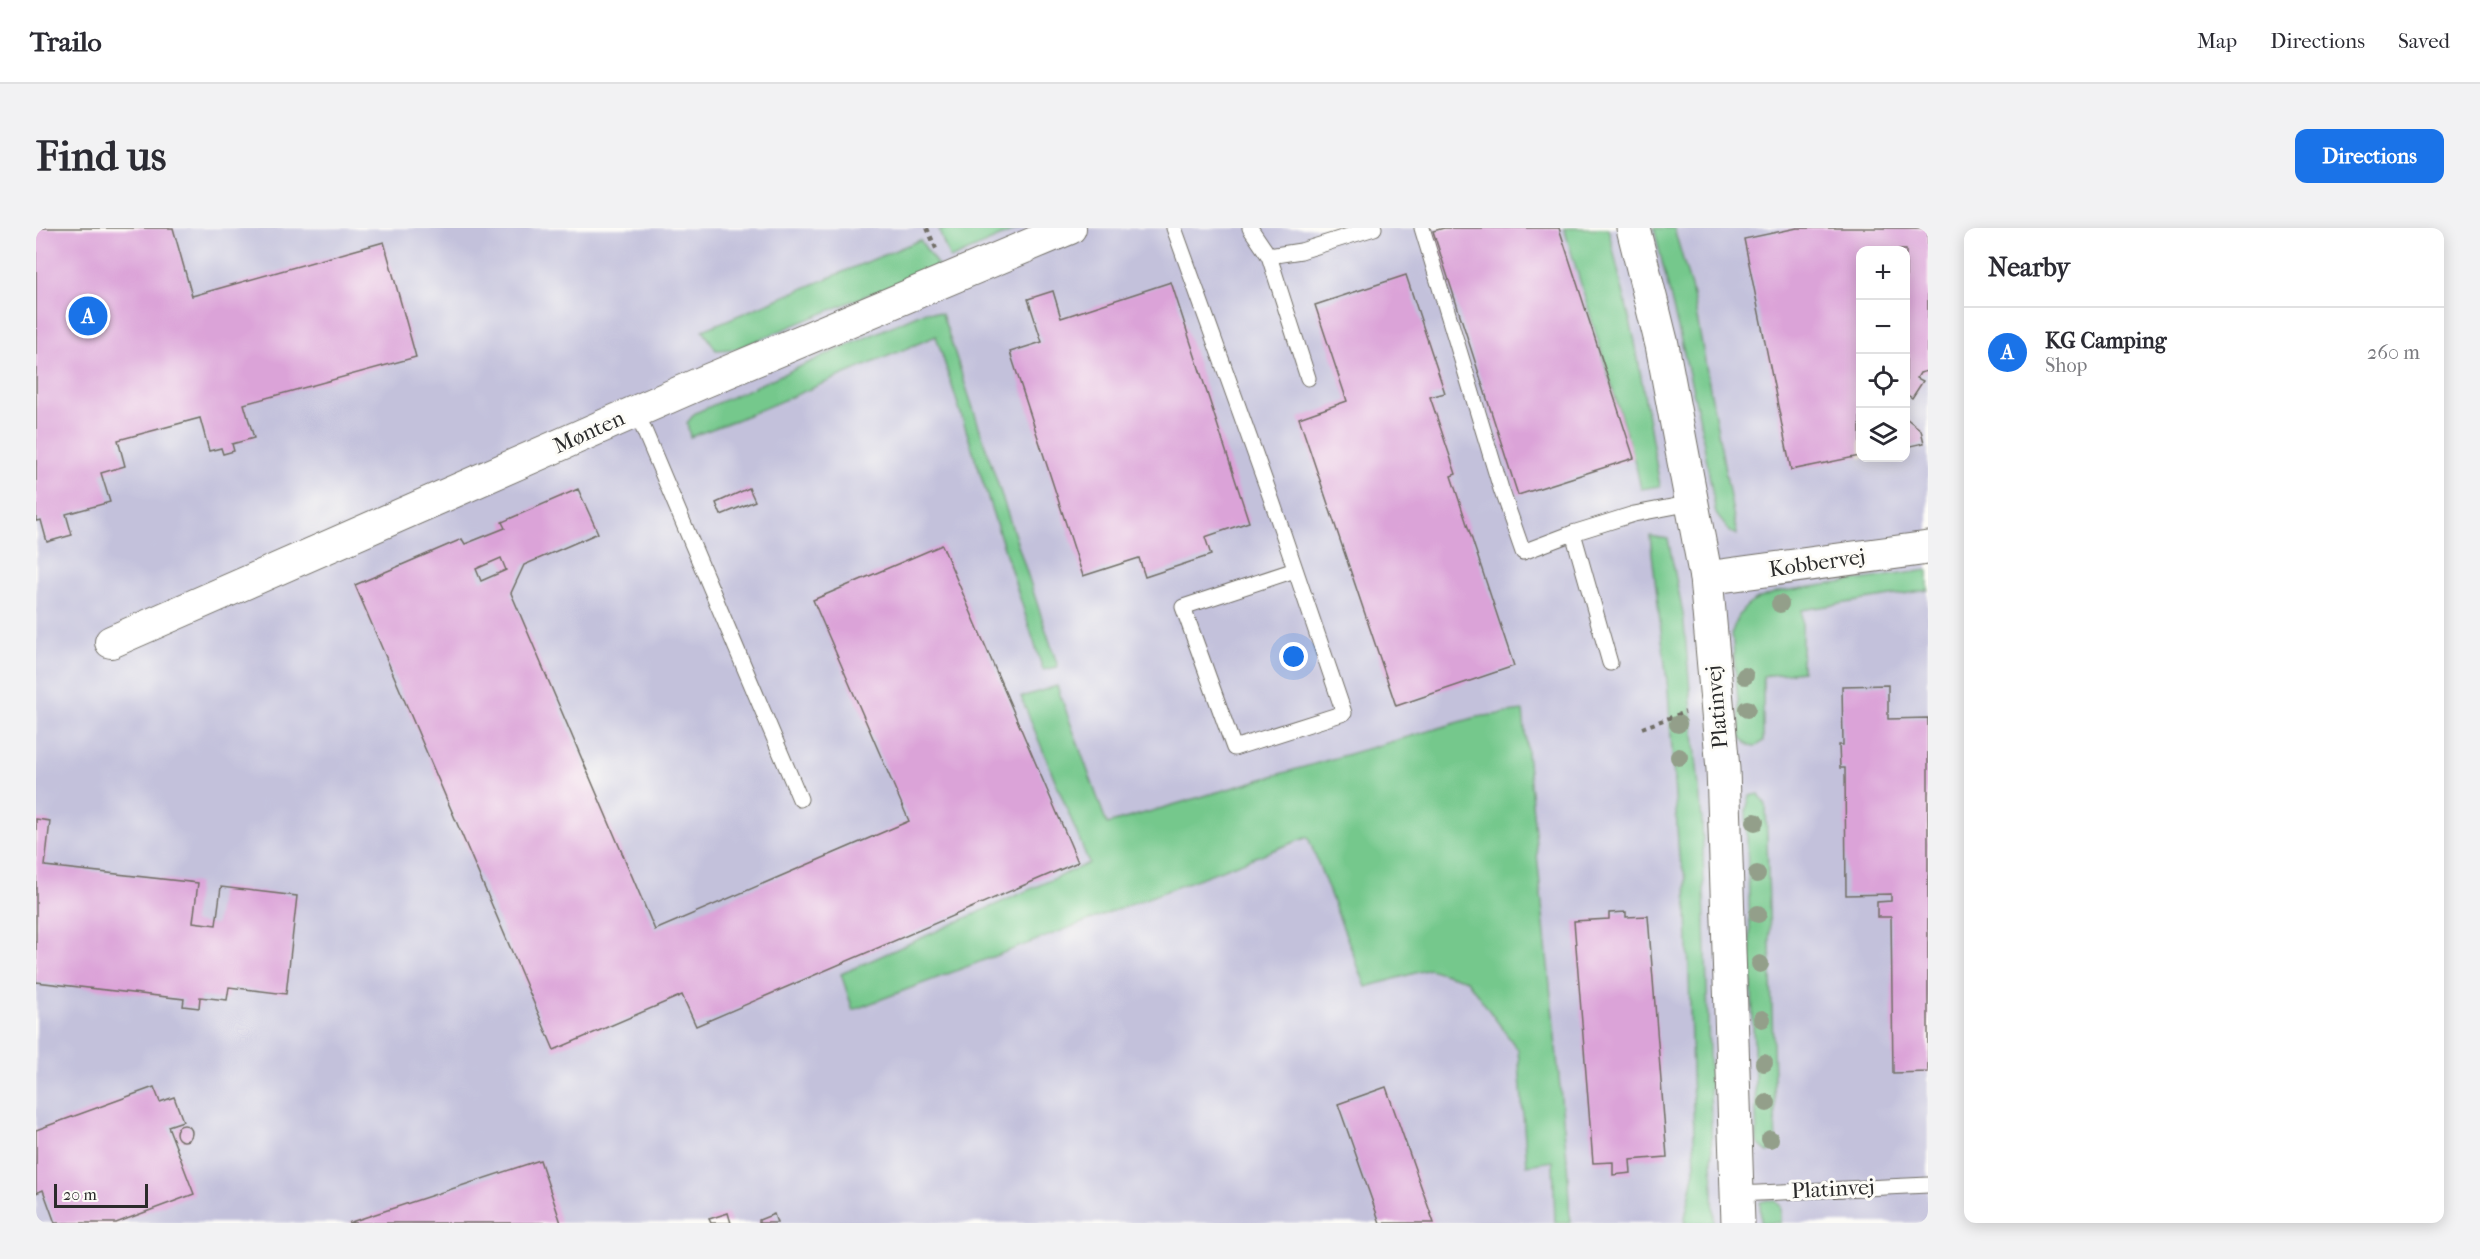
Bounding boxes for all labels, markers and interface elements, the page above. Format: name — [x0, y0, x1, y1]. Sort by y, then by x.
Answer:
text: Trailo — [30, 25, 102, 58]
text: Map — [2197, 29, 2237, 53]
text: Directions — [2270, 29, 2365, 53]
text: Saved — [2398, 29, 2450, 53]
button: Directions — [2295, 129, 2444, 183]
text: Find us — [36, 132, 166, 181]
map controls — [1856, 246, 1910, 462]
button: + — [1856, 246, 1910, 300]
text: Nearby — [1988, 252, 2070, 283]
pin: A — [68, 294, 108, 338]
button: − — [1856, 300, 1910, 354]
text: KG Camping — [2045, 328, 2167, 354]
text: A — [2001, 341, 2014, 364]
text: 260 m — [2367, 341, 2420, 364]
button: locate — [1856, 354, 1910, 408]
text: Shop — [2045, 354, 2087, 377]
street label: Mønten — [549, 405, 629, 459]
button: layers — [1856, 408, 1910, 462]
street label: Kobbervej — [1767, 543, 1867, 583]
your location — [1279, 642, 1308, 671]
street label: Platinvej — [1700, 664, 1734, 750]
street label: Platinvej — [1791, 1174, 1875, 1204]
scale bar — [54, 1181, 148, 1208]
text: 20 m — [63, 1185, 97, 1204]

